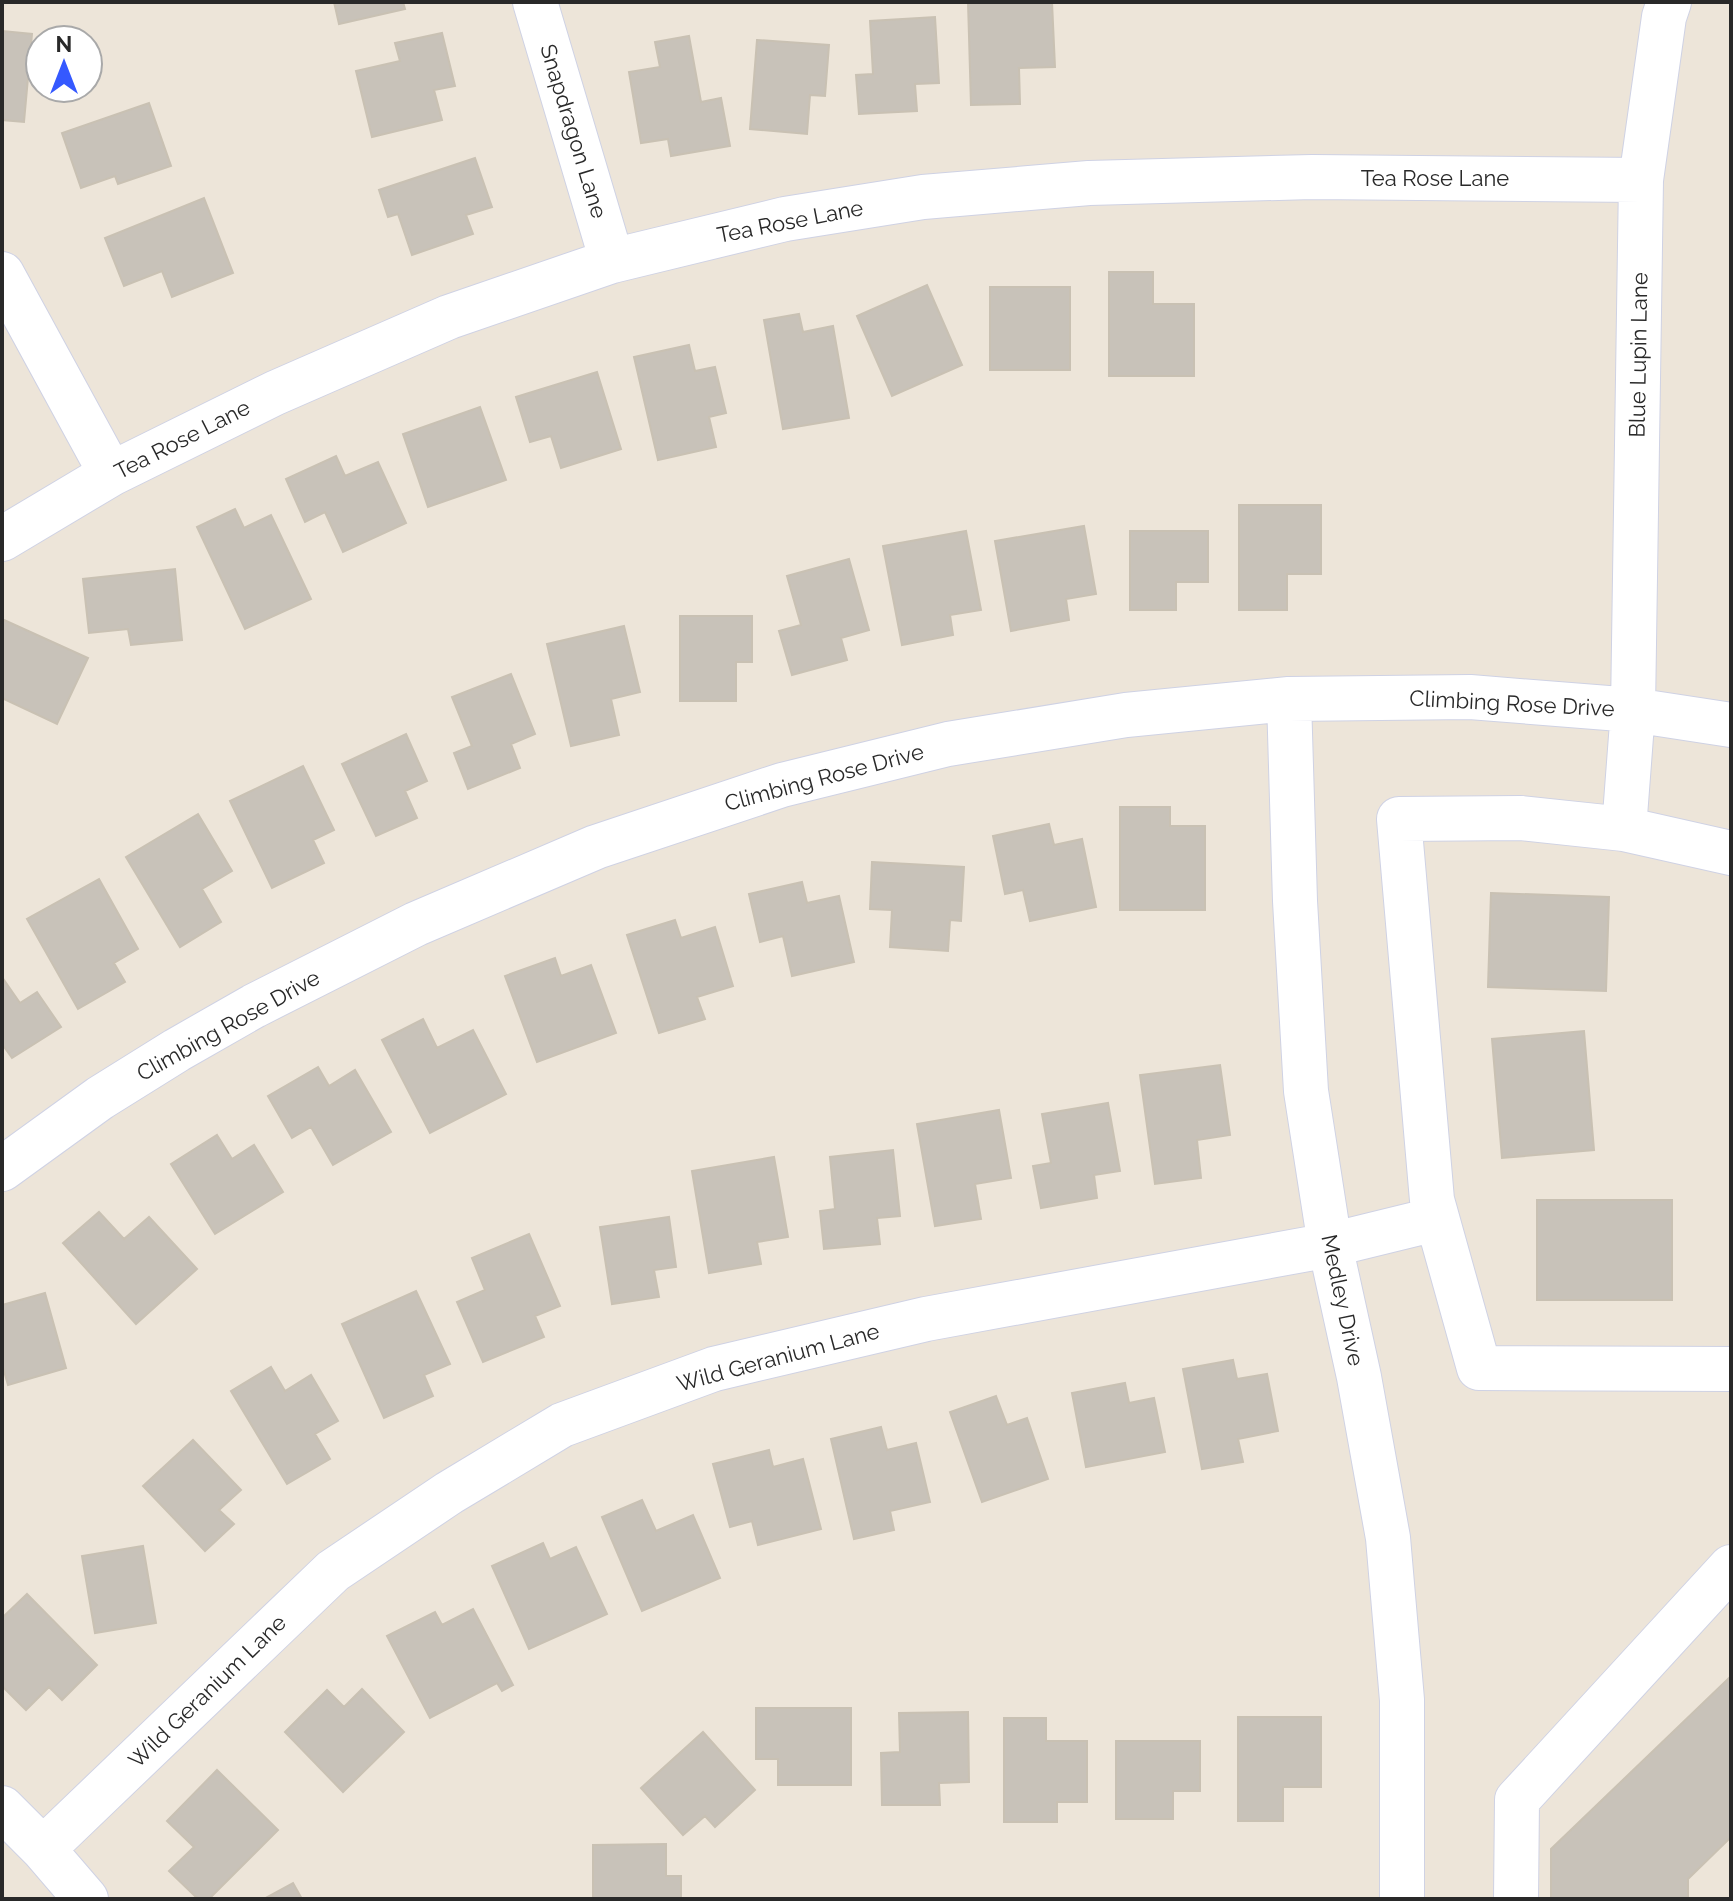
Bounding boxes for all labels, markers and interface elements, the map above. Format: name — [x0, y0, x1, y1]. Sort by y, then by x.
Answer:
north arrow — [24, 24, 104, 104]
text: N — [56, 31, 72, 57]
street label: Snapdragon Lane — [535, 41, 613, 221]
street label: Tea Rose Lane — [1361, 165, 1509, 191]
street label: Tea Rose Lane — [715, 194, 865, 248]
street label: Blue Lupin Lane — [1624, 272, 1652, 438]
street label: Tea Rose Lane — [110, 394, 254, 484]
street label: Climbing Rose Drive — [1409, 685, 1615, 721]
street label: Climbing Rose Drive — [722, 738, 927, 816]
street label: Climbing Rose Drive — [132, 964, 324, 1086]
street label: Medley Drive — [1316, 1232, 1370, 1368]
street label: Wild Geranium Lane — [674, 1317, 882, 1397]
street label: Wild Geranium Lane — [123, 1609, 291, 1773]

